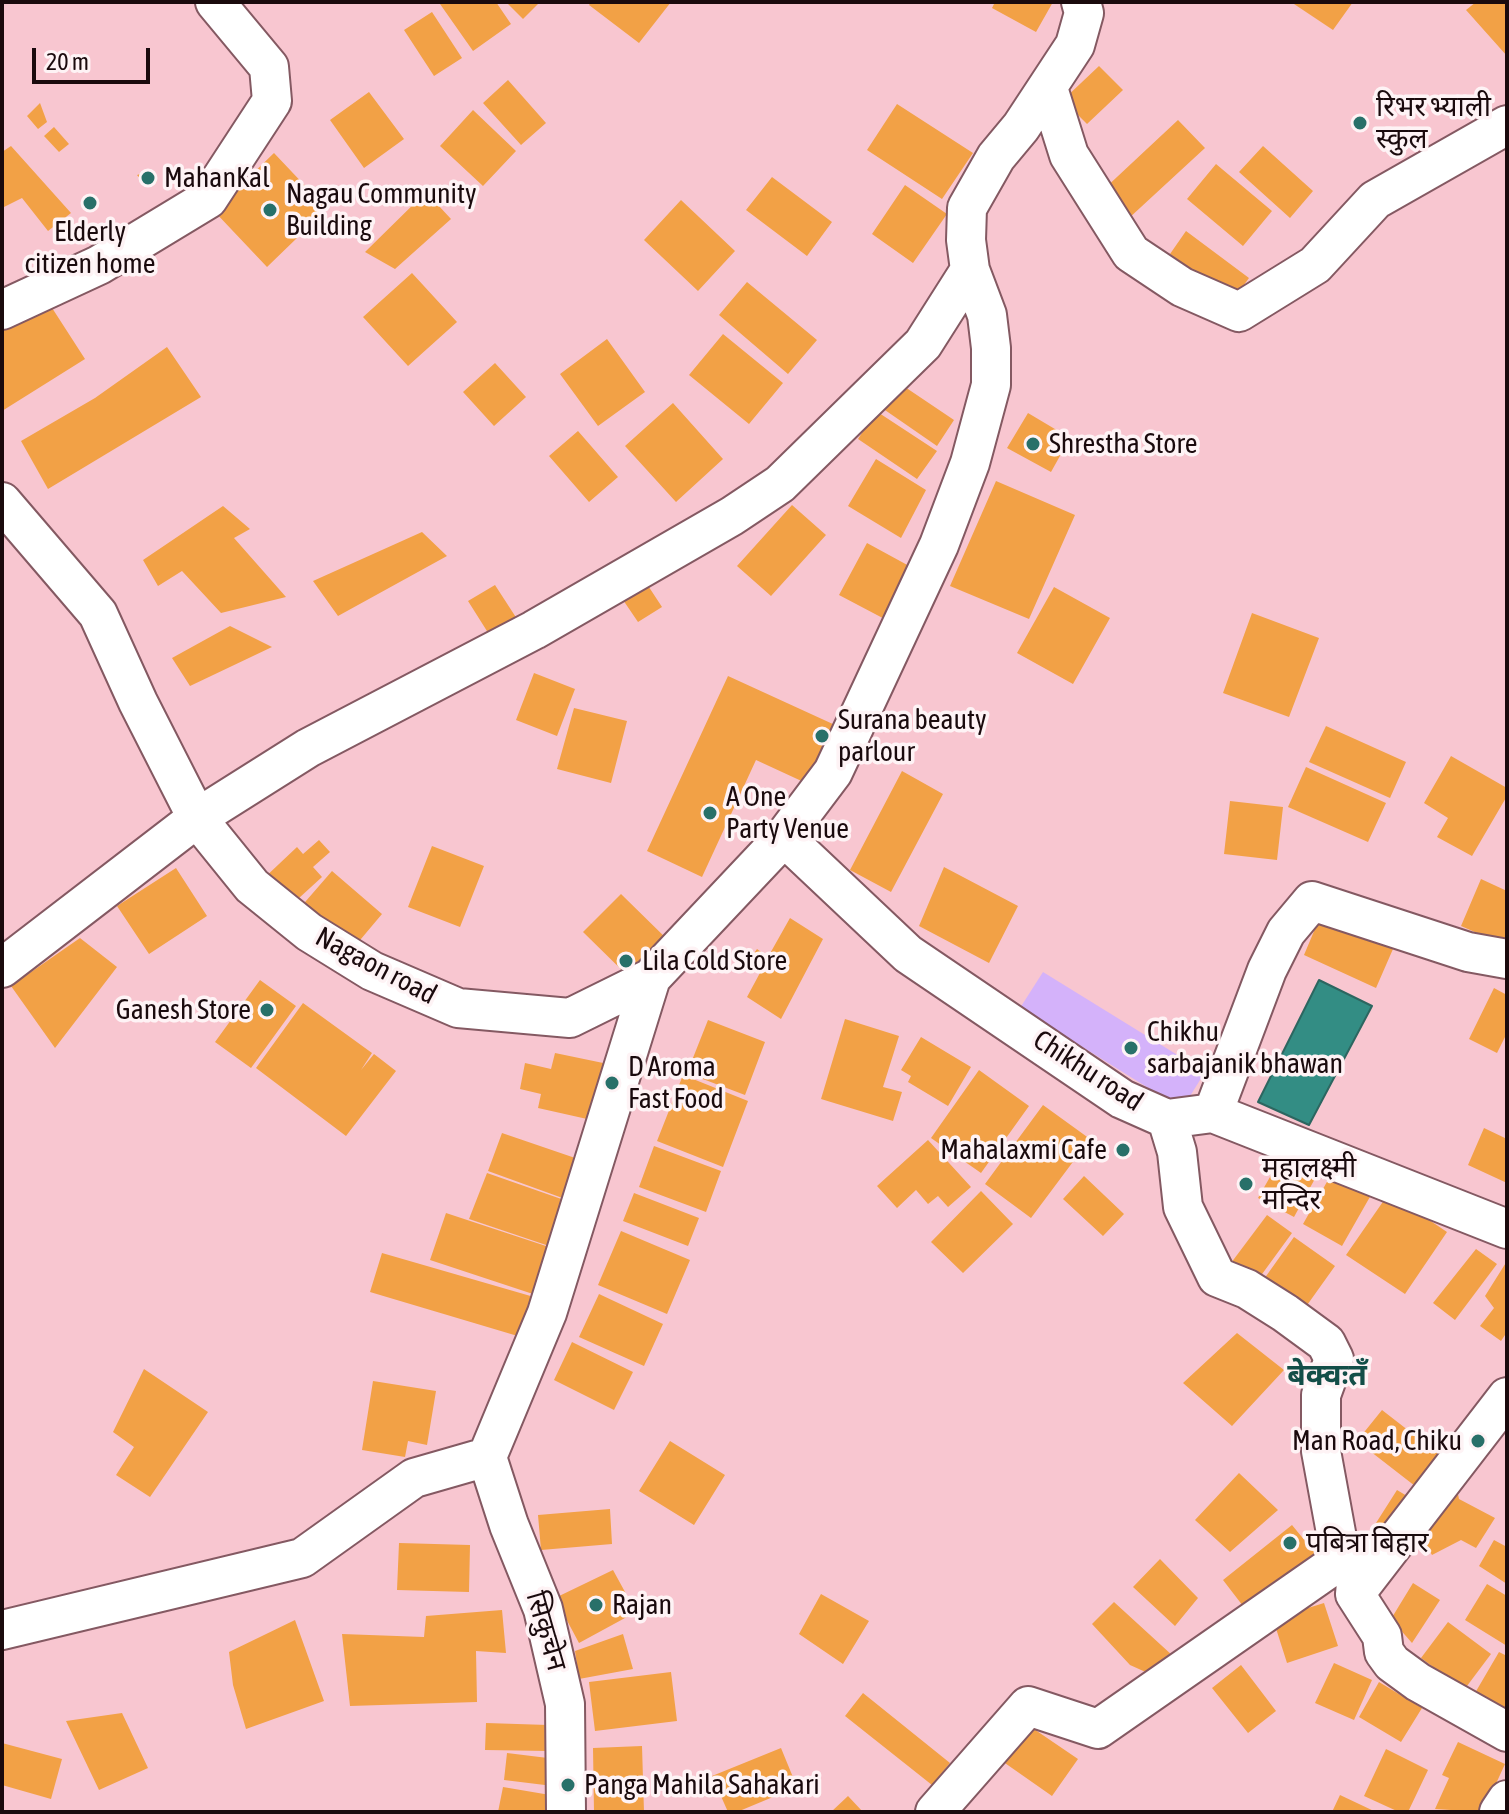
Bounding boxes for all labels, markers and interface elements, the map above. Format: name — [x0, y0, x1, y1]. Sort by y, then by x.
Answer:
scale bar — [36, 32, 154, 82]
text: 20 m — [46, 48, 89, 75]
place label: रिभर भ्याली स्कुल — [1376, 90, 1491, 156]
marker: रिभर भ्याली स्कुल — [1351, 114, 1369, 132]
place label: MahanKal — [164, 161, 270, 195]
marker: MahanKal — [139, 169, 157, 187]
place label: Nagau Community Building — [286, 177, 477, 243]
marker: Elderly citizen home — [81, 194, 99, 212]
marker: Nagau Community Building — [261, 201, 279, 219]
place label: Elderly citizen home — [25, 215, 155, 281]
place label: Shrestha Store — [1049, 427, 1197, 461]
marker: Shrestha Store — [1024, 435, 1042, 453]
place label: Surana beauty parlour — [838, 703, 987, 769]
marker: Surana beauty parlour — [813, 727, 831, 745]
place label: A One Party Venue — [726, 780, 849, 846]
marker: A One Party Venue — [701, 804, 719, 822]
street label: Nagaon road — [310, 920, 442, 1012]
place label: Lila Cold Store — [642, 944, 787, 978]
marker: Lila Cold Store — [617, 952, 635, 970]
place label: Ganesh Store — [116, 993, 251, 1027]
marker: Ganesh Store — [258, 1001, 276, 1019]
place label: Chikhu sarbajanik bhawan — [1147, 1015, 1343, 1081]
street label: Chikhu road — [1027, 1023, 1149, 1119]
marker: Chikhu sarbajanik bhawan — [1122, 1039, 1140, 1057]
place label: D Aroma Fast Food — [628, 1050, 724, 1116]
marker: D Aroma Fast Food — [603, 1074, 621, 1092]
place label: Mahalaxmi Cafe — [940, 1133, 1107, 1167]
marker: Mahalaxmi Cafe — [1114, 1141, 1132, 1159]
place label: महालक्ष्मी मन्दिर — [1262, 1151, 1356, 1217]
marker: महालक्ष्मी मन्दिर — [1237, 1175, 1255, 1193]
district label: बेक्वःतँ — [1287, 1358, 1367, 1394]
place label: Man Road, Chiku — [1292, 1424, 1462, 1458]
marker: Man Road, Chiku — [1469, 1432, 1487, 1450]
place label: पबित्रा बिहार — [1306, 1526, 1428, 1560]
marker: पबित्रा बिहार — [1281, 1534, 1299, 1552]
street label: सिकुचेन — [519, 1587, 573, 1675]
place label: Rajan — [612, 1588, 672, 1622]
marker: Rajan — [587, 1596, 605, 1614]
place label: Panga Mahila Sahakari — [584, 1768, 820, 1802]
marker: Panga Mahila Sahakari — [559, 1776, 577, 1794]

